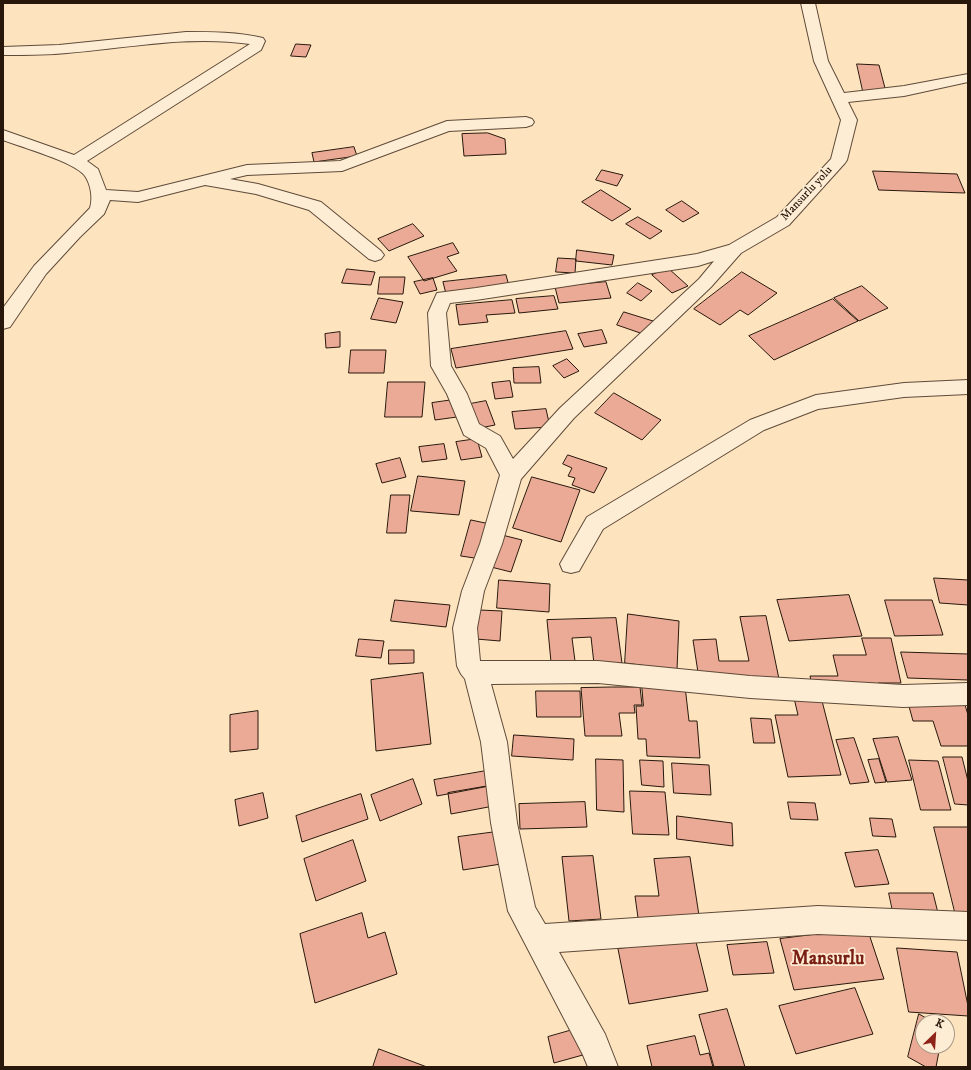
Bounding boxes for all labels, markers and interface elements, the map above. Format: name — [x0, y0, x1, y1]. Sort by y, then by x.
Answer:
street label: Mansurlu yolu — [778, 164, 836, 224]
district label: Mansurlu — [792, 949, 864, 971]
north arrow — [915, 1014, 955, 1054]
text: K — [933, 1016, 946, 1032]

